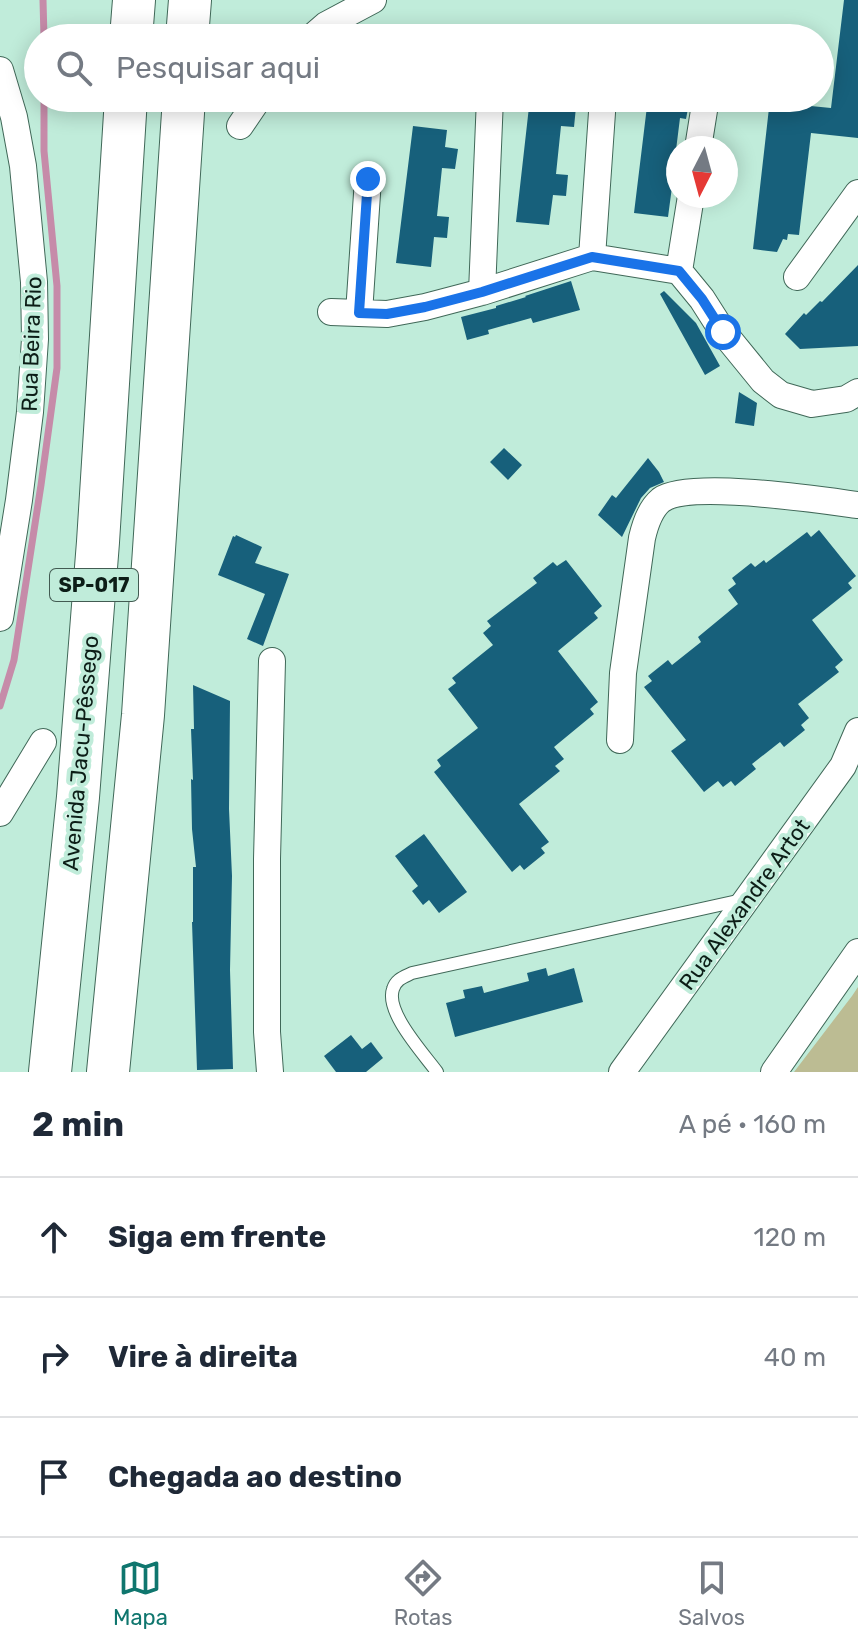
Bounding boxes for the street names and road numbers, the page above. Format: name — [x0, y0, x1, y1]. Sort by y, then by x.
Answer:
street label: Rua Beira Rio — [16, 276, 47, 412]
road number: SP-017 — [50, 569, 138, 601]
street label: Avenida Jacu-Pêssego — [57, 634, 104, 872]
street label: Rua Alexandre Artot — [673, 813, 816, 995]

